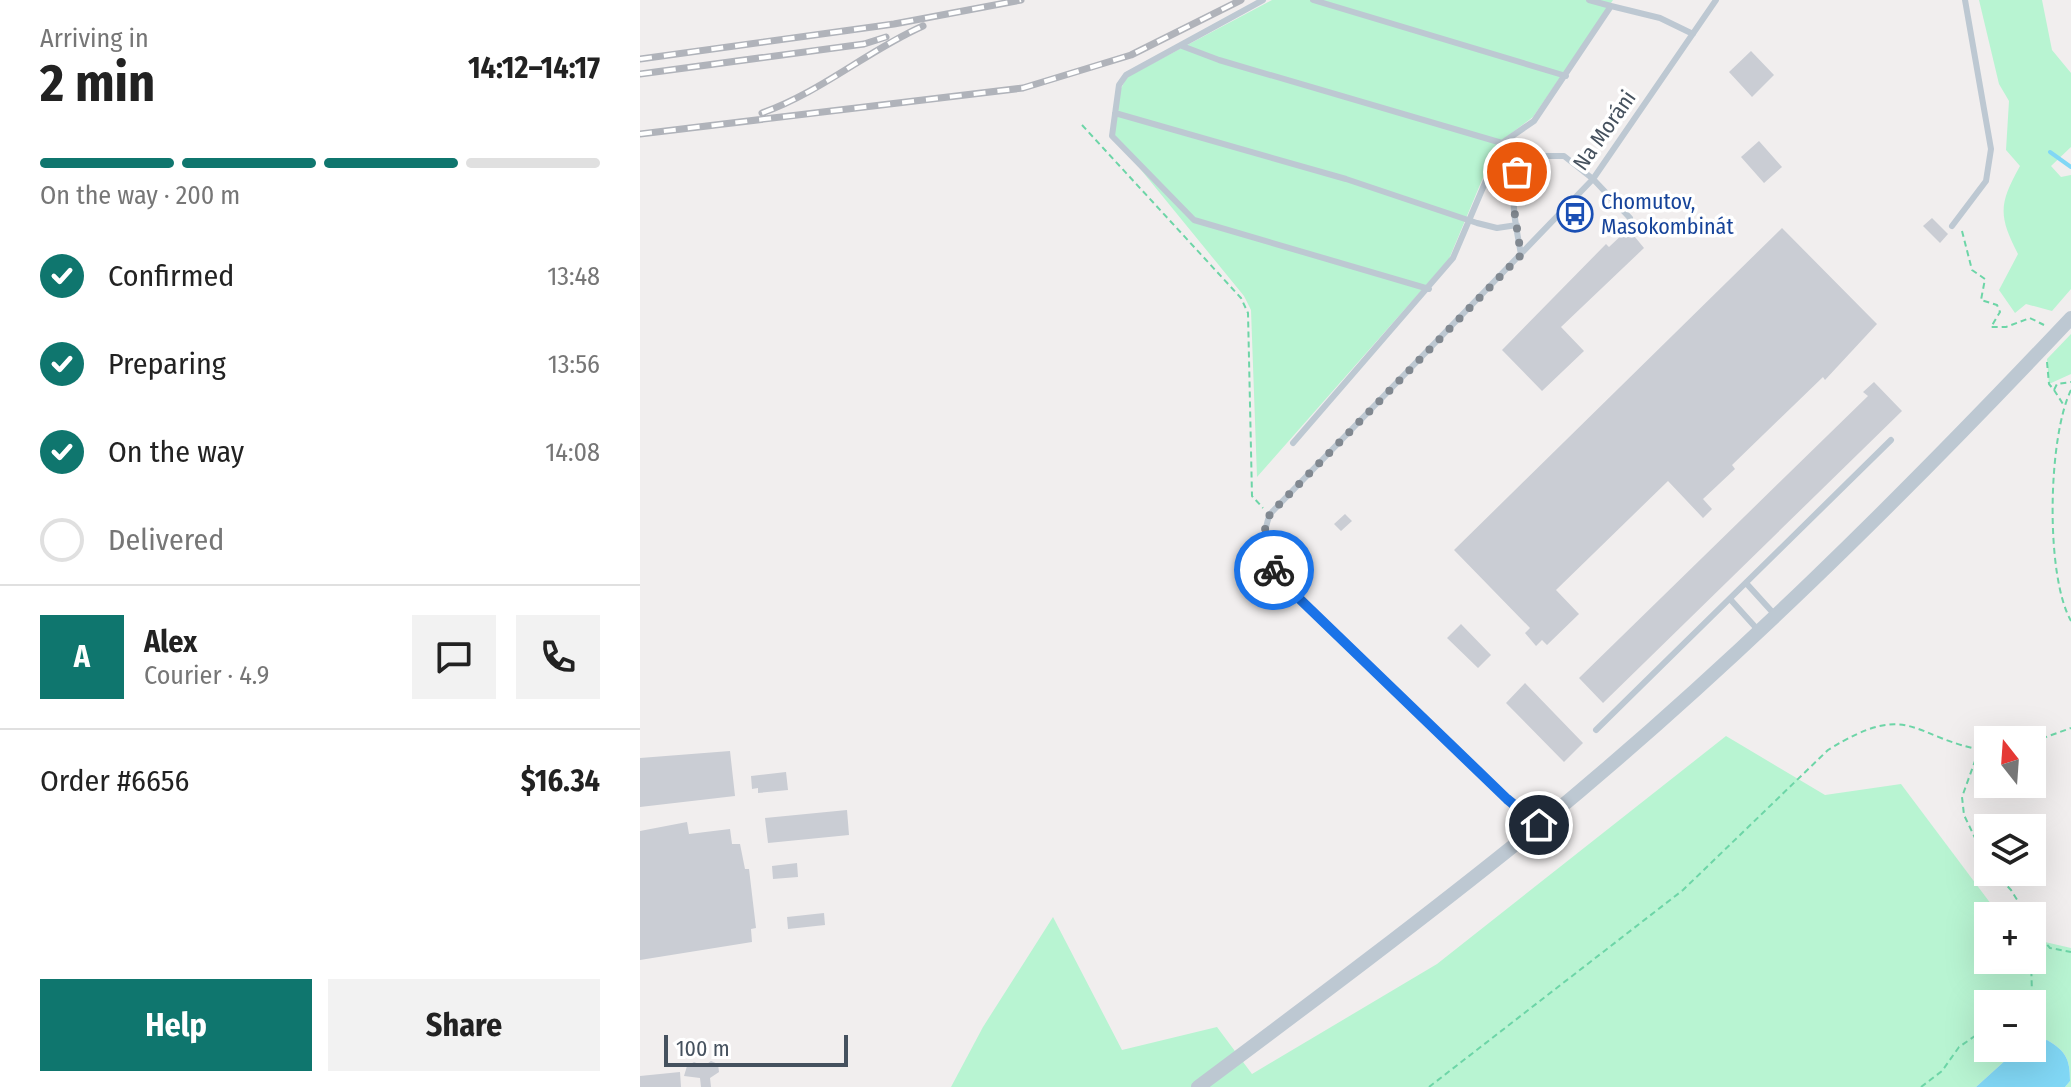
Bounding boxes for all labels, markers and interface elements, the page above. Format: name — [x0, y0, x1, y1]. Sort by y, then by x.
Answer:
text: Arriving in — [40, 23, 149, 54]
text: 14:12–14:17 — [468, 50, 600, 86]
text: 2 min — [40, 52, 155, 115]
street label: Na Moráni — [1567, 85, 1642, 175]
pin — [1483, 138, 1551, 206]
icon: bag — [1495, 150, 1539, 194]
text: On the way · 200 m — [40, 180, 240, 211]
place label: Chomutov, Masokombinát — [1601, 188, 1734, 240]
bus stop icon: Chomutov, Masokombinát — [1556, 195, 1594, 233]
icon: check — [40, 254, 84, 298]
text: Confirmed — [108, 258, 234, 294]
text: 13:48 — [547, 261, 600, 292]
icon: check — [40, 342, 84, 386]
text: Preparing — [108, 346, 226, 382]
text: 13:56 — [548, 349, 600, 380]
icon: check — [40, 430, 84, 474]
text: On the way — [108, 434, 244, 470]
text: 14:08 — [545, 437, 600, 468]
text: Delivered — [108, 522, 224, 558]
courier — [1234, 530, 1314, 610]
icon: bike — [1252, 548, 1296, 592]
button: chat — [412, 615, 496, 699]
button: phone — [516, 615, 600, 699]
text: Alex — [144, 624, 197, 660]
text: A — [74, 639, 90, 675]
text: Courier · 4.9 — [144, 660, 269, 691]
north arrow — [1974, 726, 2046, 798]
map controls — [1974, 726, 2046, 1062]
text: Order #6656 — [40, 763, 189, 799]
text: $16.34 — [521, 763, 600, 799]
pin — [1505, 791, 1573, 859]
icon: home — [1517, 803, 1561, 847]
button: layers — [1974, 814, 2046, 886]
button: + — [1974, 902, 2046, 974]
button: Help — [40, 979, 312, 1071]
button: Share — [328, 979, 600, 1071]
button: − — [1974, 990, 2046, 1062]
scale bar — [664, 1031, 848, 1067]
text: 100 m — [676, 1035, 730, 1062]

